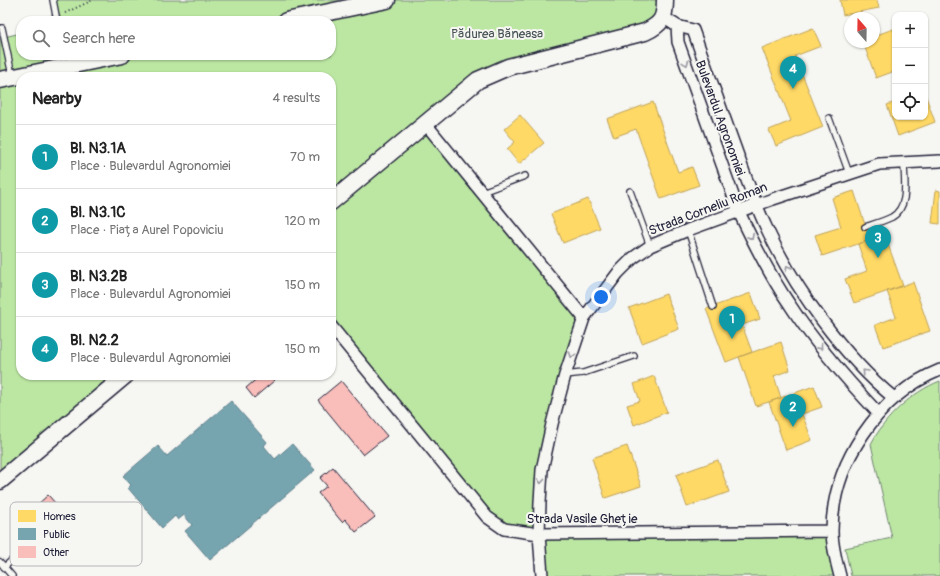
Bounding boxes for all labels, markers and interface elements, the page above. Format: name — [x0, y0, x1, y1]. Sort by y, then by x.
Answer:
north arrow — [844, 12, 880, 48]
map controls — [892, 12, 928, 120]
button: + — [892, 12, 928, 48]
search box — [16, 16, 336, 60]
park label: Pădurea Băneasa — [451, 26, 543, 42]
icon: search — [30, 27, 52, 49]
text: Search here — [62, 29, 135, 48]
button: − — [892, 48, 928, 84]
pin: 4 — [780, 56, 806, 89]
street label: Bulevardul Agronomiei — [692, 58, 748, 178]
one-way arrow — [681, 60, 690, 67]
button: locate — [892, 84, 928, 120]
text: Nearby — [32, 88, 81, 109]
text: 4 results — [273, 90, 320, 106]
text: Bl. N3.1A — [70, 139, 126, 158]
text: 1 — [42, 149, 48, 165]
text: 70 m — [290, 149, 320, 165]
text: Place · Bulevardul Agronomiei — [70, 158, 231, 174]
street label: Strada Corneliu Roman — [647, 179, 769, 239]
text: Bl. N3.1C — [70, 203, 126, 222]
text: 2 — [41, 213, 49, 229]
text: 120 m — [284, 213, 320, 229]
text: Place · Piața Aurel Popoviciu — [70, 222, 224, 238]
pin: 3 — [865, 225, 891, 258]
one-way arrow — [746, 233, 754, 241]
one-way arrow — [785, 265, 792, 272]
text: Bl. N3.2B — [70, 267, 127, 286]
text: 3 — [41, 277, 49, 293]
text: 150 m — [285, 277, 320, 293]
text: Place · Bulevardul Agronomiei — [70, 286, 231, 302]
your location — [591, 287, 611, 307]
pin: 1 — [719, 306, 745, 339]
text: Bl. N2.2 — [70, 331, 119, 350]
text: 4 — [41, 341, 49, 357]
text: 150 m — [285, 341, 320, 357]
one-way arrow — [816, 342, 823, 350]
text: Place · Bulevardul Agronomiei — [70, 350, 231, 366]
one-way arrow — [568, 351, 576, 358]
one-way arrow — [862, 369, 870, 377]
pin: 2 — [780, 394, 806, 427]
one-way arrow — [537, 478, 546, 484]
legend — [10, 502, 142, 566]
text: Homes — [43, 510, 76, 523]
street label: Strada Vasile Gheție — [527, 511, 638, 527]
text: Public — [43, 528, 71, 541]
text: Other — [43, 546, 69, 559]

